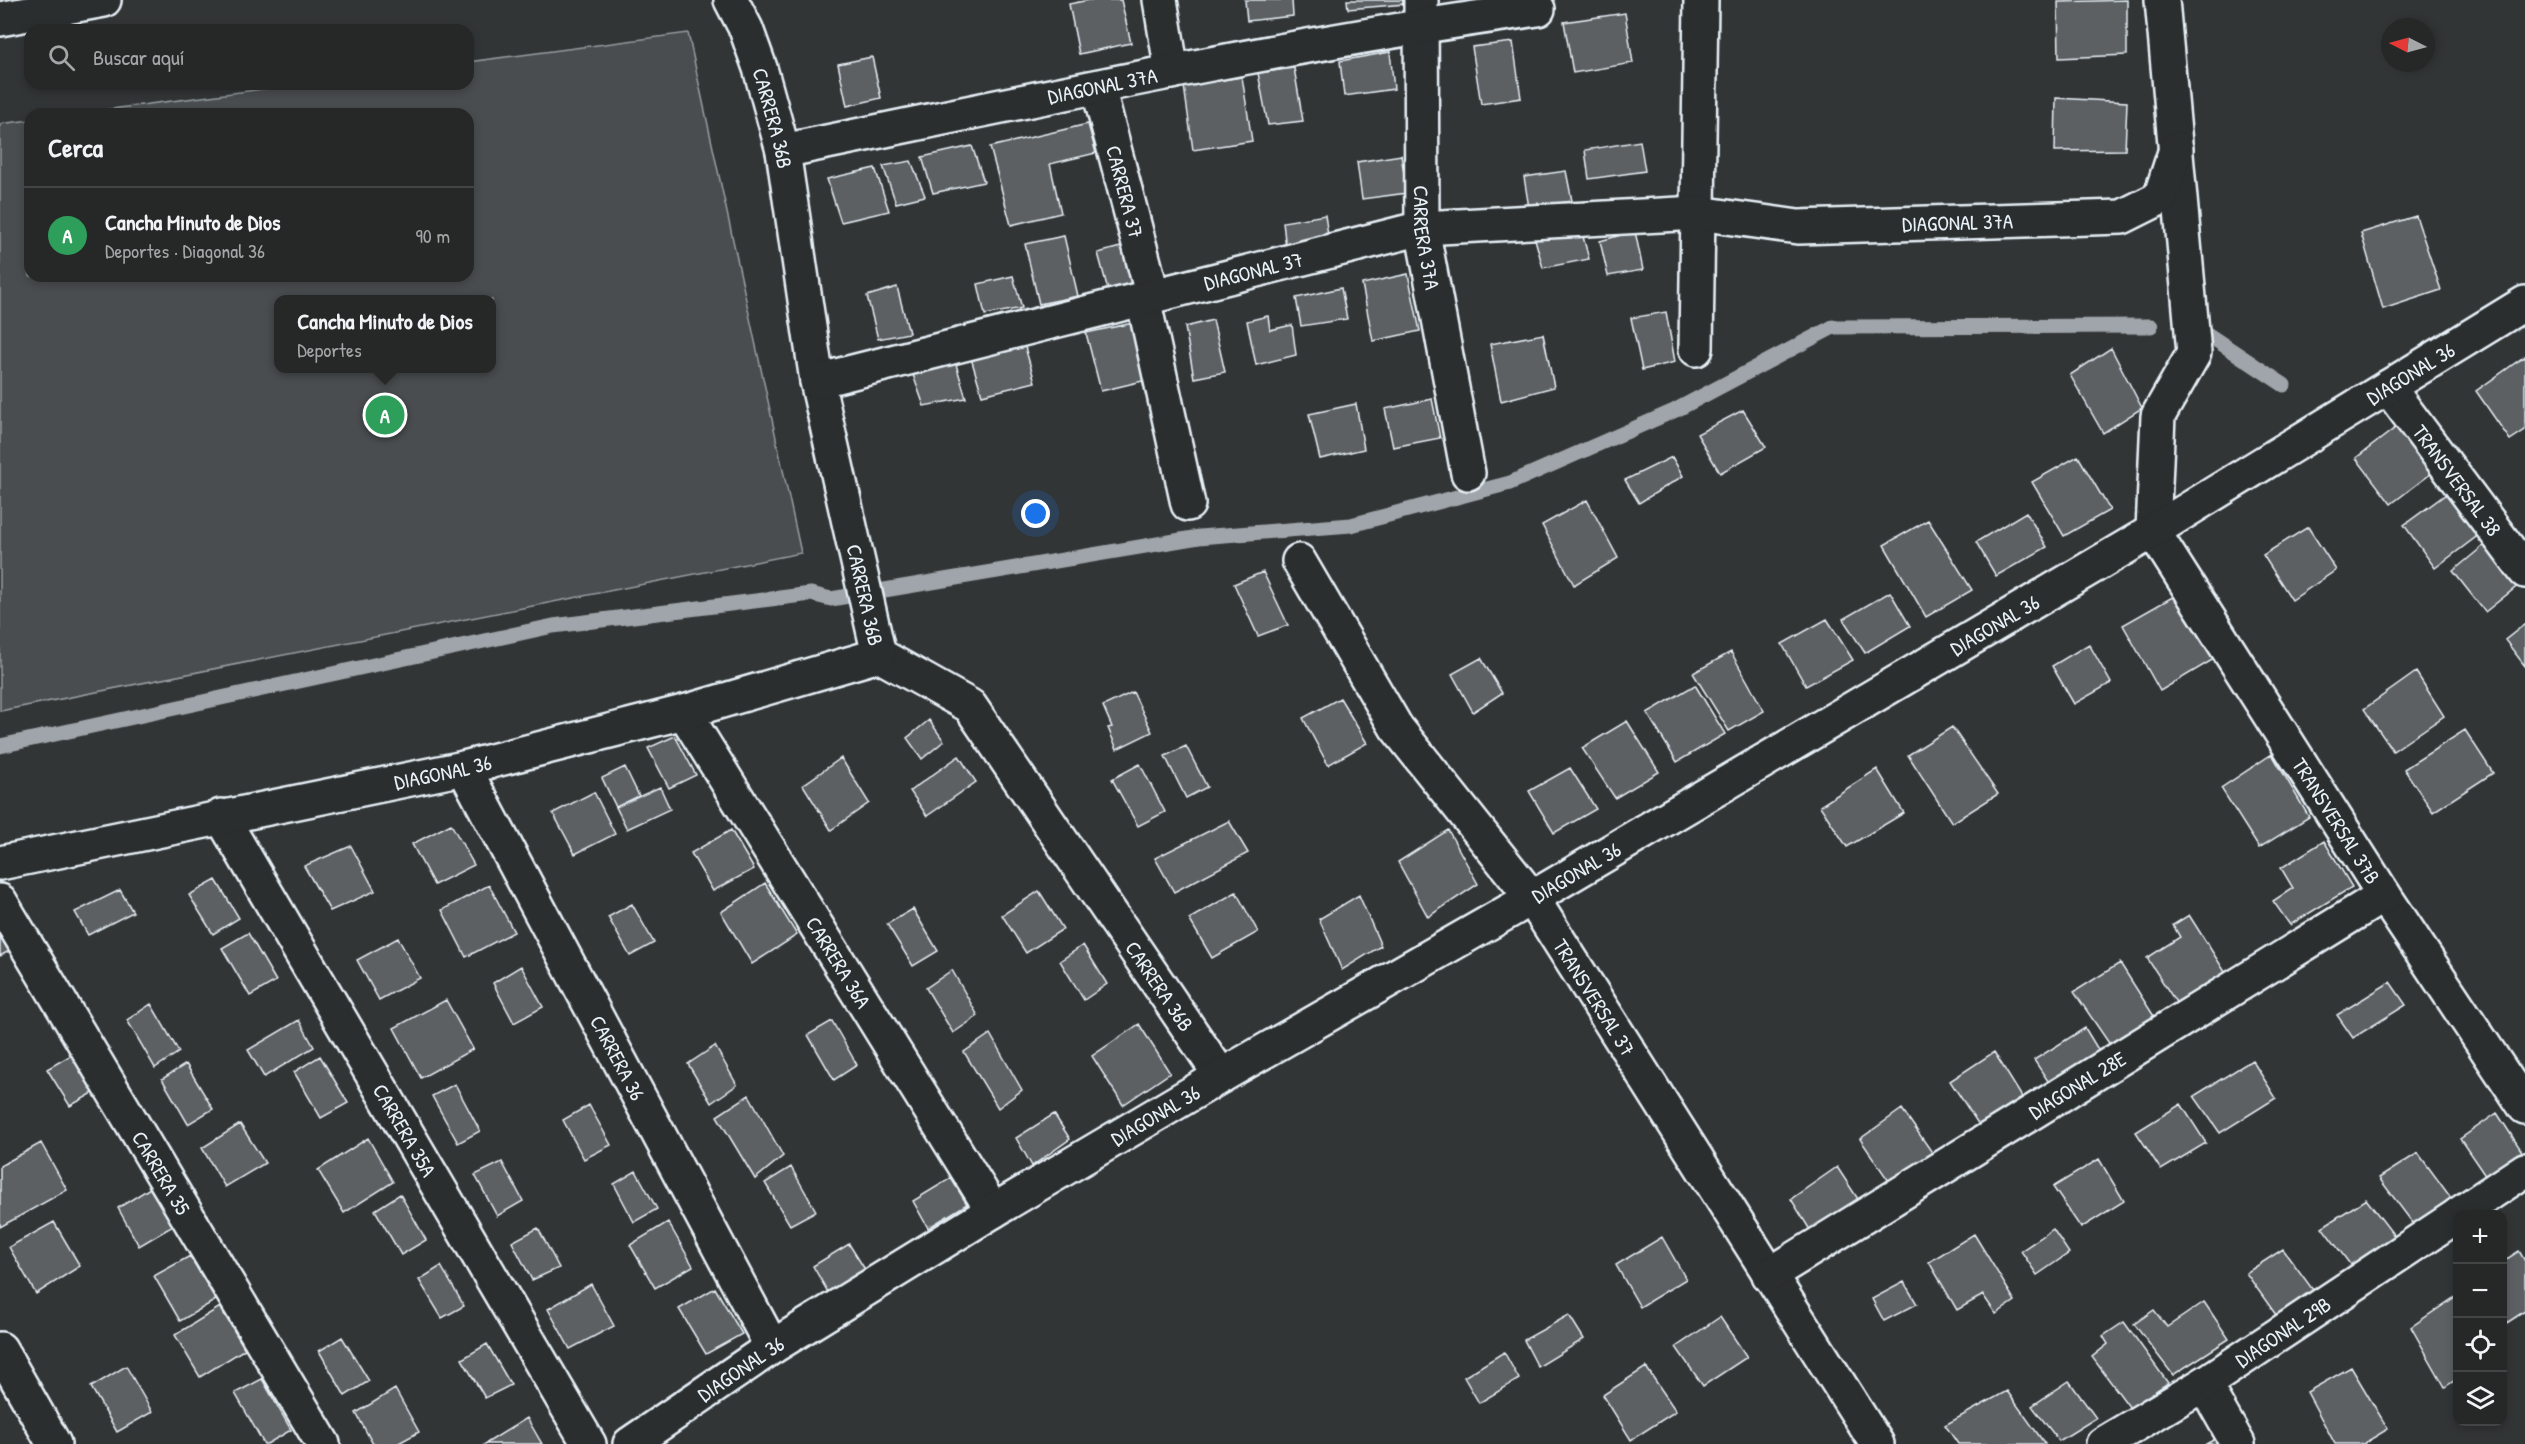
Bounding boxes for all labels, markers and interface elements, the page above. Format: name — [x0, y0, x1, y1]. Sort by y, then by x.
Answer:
north arrow — [2381, 18, 2435, 72]
search box — [24, 24, 474, 90]
icon: search — [45, 41, 78, 74]
text: Buscar aquí — [93, 42, 185, 72]
street label: DIAGONAL 37A — [1045, 60, 1160, 111]
street label: CARRERA 36B — [746, 64, 800, 170]
text: Cerca — [48, 130, 103, 165]
street label: CARRERA 37 — [1099, 142, 1151, 241]
street label: CARRERA 37A — [1407, 185, 1448, 292]
street label: DIAGONAL 37A — [1902, 206, 2013, 238]
text: Cancha Minuto de Dios — [105, 207, 280, 237]
text: A — [63, 222, 72, 249]
text: 90 m — [416, 222, 450, 249]
text: Deportes · Diagonal 36 — [105, 237, 265, 264]
street label: DIAGONAL 37 — [1201, 244, 1306, 297]
popup — [274, 295, 496, 373]
text: Cancha Minuto de Dios — [297, 306, 473, 336]
street label: DIAGONAL 36 — [2361, 335, 2460, 411]
text: Deportes — [297, 336, 362, 363]
pin: A — [366, 392, 404, 438]
street label: TRANSVERSAL 38 — [2406, 418, 2508, 542]
your location — [1021, 499, 1050, 528]
street label: CARRERA 36B — [840, 541, 891, 648]
street label: DIAGONAL 36 — [1945, 587, 2044, 662]
street label: DIAGONAL 36 — [391, 747, 495, 796]
street label: TRANSVERSAL 37B — [2286, 752, 2388, 889]
street label: DIAGONAL 36 — [1526, 834, 1626, 910]
street label: CARRERA 36A — [799, 911, 878, 1013]
street label: TRANSVERSAL 37 — [1547, 933, 1643, 1061]
street label: CARRERA 36B — [1119, 935, 1201, 1037]
street label: CARRERA 36 — [583, 1010, 653, 1105]
street label: DIAGONAL 28E — [2023, 1044, 2131, 1126]
street label: DIAGONAL 36 — [1105, 1077, 1205, 1153]
street label: CARRERA 35A — [366, 1078, 444, 1182]
street label: CARRERA 35 — [125, 1125, 198, 1220]
map controls — [2453, 1210, 2507, 1426]
button: + — [2453, 1210, 2507, 1264]
button: − — [2453, 1264, 2507, 1318]
street label: DIAGONAL 29B — [2229, 1289, 2336, 1374]
button: locate — [2453, 1318, 2507, 1372]
street label: DIAGONAL 36 — [692, 1329, 789, 1408]
button: layers — [2453, 1372, 2507, 1426]

